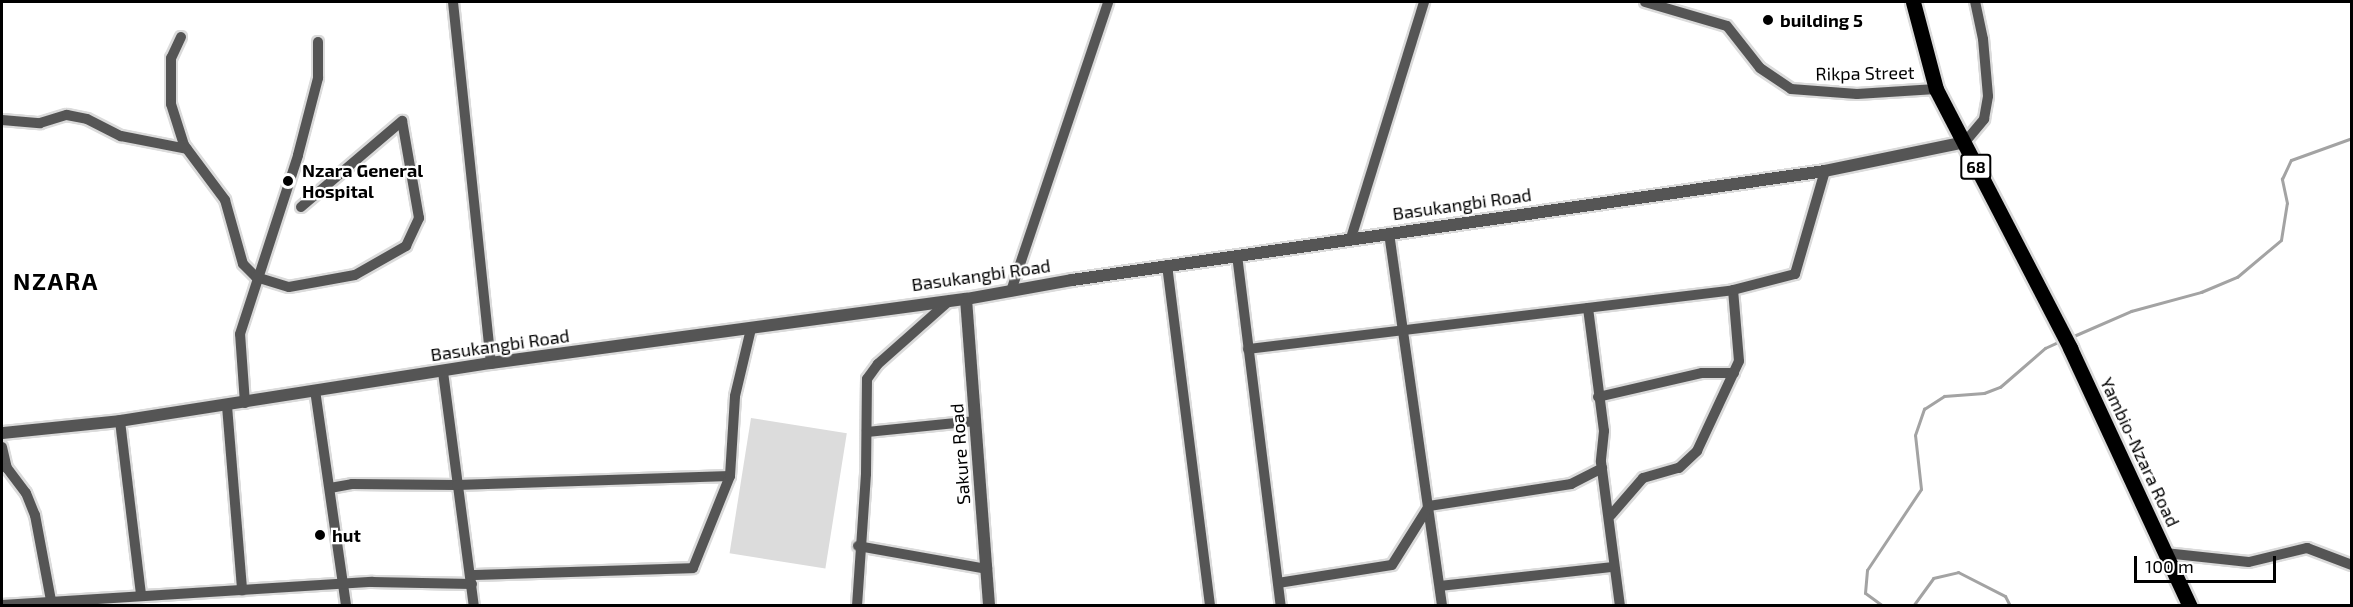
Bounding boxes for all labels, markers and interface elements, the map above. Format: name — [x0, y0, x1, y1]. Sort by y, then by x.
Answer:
place label: building 5 — [1780, 9, 1863, 31]
marker: building 5 — [1761, 13, 1775, 27]
street label: Rikpa Street — [1815, 61, 1915, 85]
road number: 68 — [1960, 154, 1992, 180]
place label: Nzara General Hospital — [302, 160, 423, 202]
marker: Nzara General Hospital — [279, 172, 297, 190]
street label: Basukangbi Road — [1391, 184, 1533, 224]
street label: Basukangbi Road — [910, 255, 1052, 295]
district label: NZARA — [13, 267, 99, 295]
street label: Basukangbi Road — [429, 325, 571, 365]
street label: Yambio-Nzara Road — [2096, 374, 2184, 530]
street label: Sakure Road — [946, 403, 974, 505]
place label: hut — [332, 524, 361, 546]
marker: hut — [313, 528, 327, 542]
scale bar — [2137, 544, 2280, 582]
text: 100 m — [2145, 555, 2194, 577]

